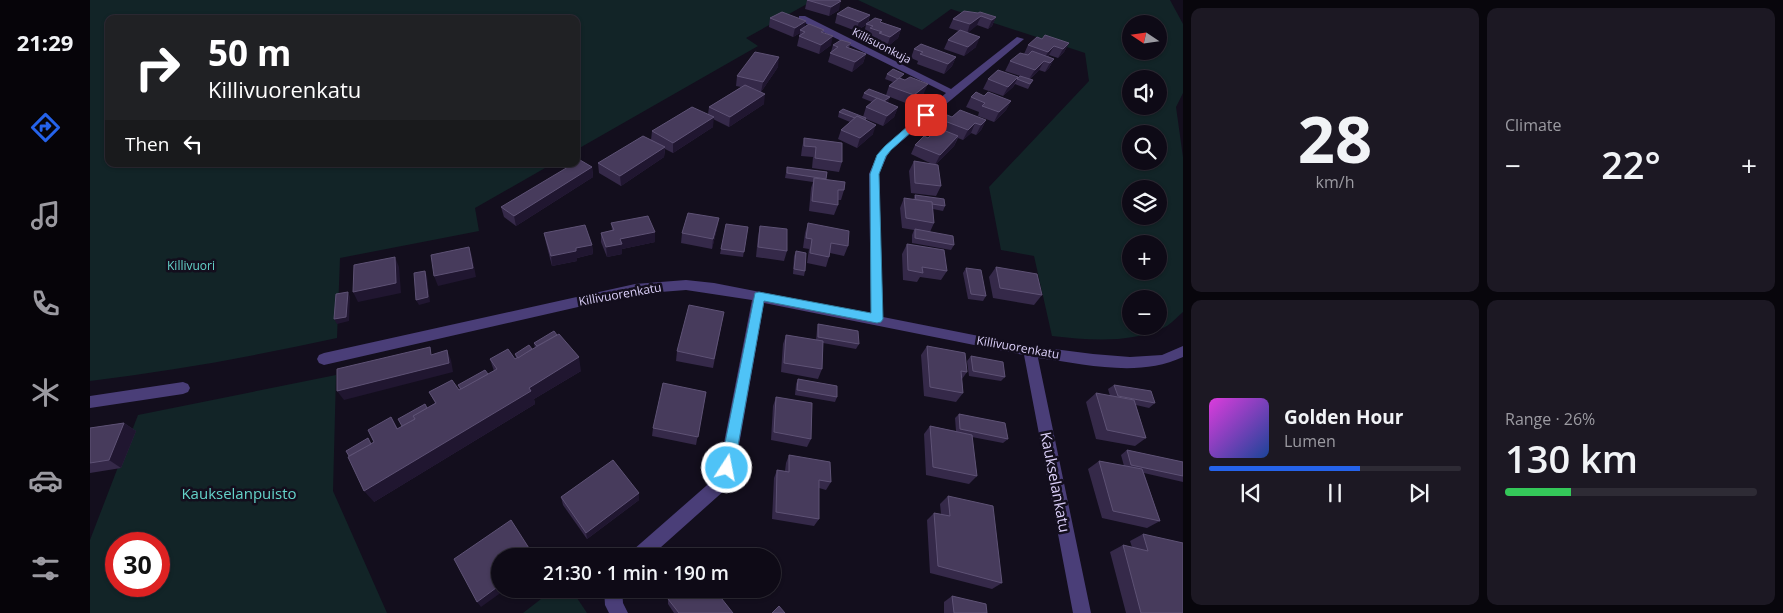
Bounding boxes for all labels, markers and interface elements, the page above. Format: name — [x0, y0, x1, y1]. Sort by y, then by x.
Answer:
north arrow — [1122, 15, 1168, 60]
map controls — [1122, 15, 1167, 335]
street label: Killisuonkuja — [850, 24, 914, 66]
text: 21:29 — [17, 27, 73, 57]
text: 50 m — [208, 29, 291, 76]
icon: right — [125, 35, 190, 100]
button: sound — [1122, 70, 1167, 115]
text: Killivuorenkatu — [208, 74, 361, 104]
pin — [905, 94, 947, 136]
text: 28 — [1298, 94, 1372, 182]
icon: arrive — [912, 101, 940, 129]
icon: directions — [28, 110, 63, 145]
text: Climate — [1505, 114, 1562, 136]
button: search — [1122, 125, 1167, 170]
icon: left — [179, 130, 207, 158]
text: Then — [125, 131, 169, 157]
text: 22° — [1601, 138, 1661, 190]
text: − — [1505, 146, 1521, 184]
text: + — [1741, 146, 1757, 184]
text: km/h — [1316, 171, 1354, 193]
button: layers — [1122, 180, 1167, 225]
icon: music — [28, 198, 63, 233]
button: + — [1122, 235, 1167, 280]
park label: Killivuori — [167, 257, 215, 274]
street label: Killivuorenkatu — [577, 278, 663, 310]
icon: phone — [28, 286, 63, 321]
button: − — [1122, 290, 1167, 335]
street label: Killivuorenkatu — [975, 331, 1061, 363]
icon: climate — [28, 375, 63, 410]
text: Golden Hour — [1284, 404, 1403, 430]
text: Range · 26% — [1505, 408, 1595, 430]
street label: Kaukselankatu — [1036, 430, 1076, 534]
text: Lumen — [1284, 430, 1336, 452]
text: 130 km — [1505, 432, 1638, 484]
position arrow — [700, 441, 752, 493]
icon: car — [28, 463, 63, 498]
icon: previous — [1237, 479, 1265, 507]
icon: pause — [1321, 479, 1349, 507]
icon: next — [1405, 479, 1433, 507]
park label: Kaukselanpuisto — [181, 483, 297, 503]
speed limit sign: 30 — [105, 532, 170, 597]
icon: filters — [28, 551, 63, 586]
text: 21:30 · 1 min · 190 m — [543, 560, 729, 586]

